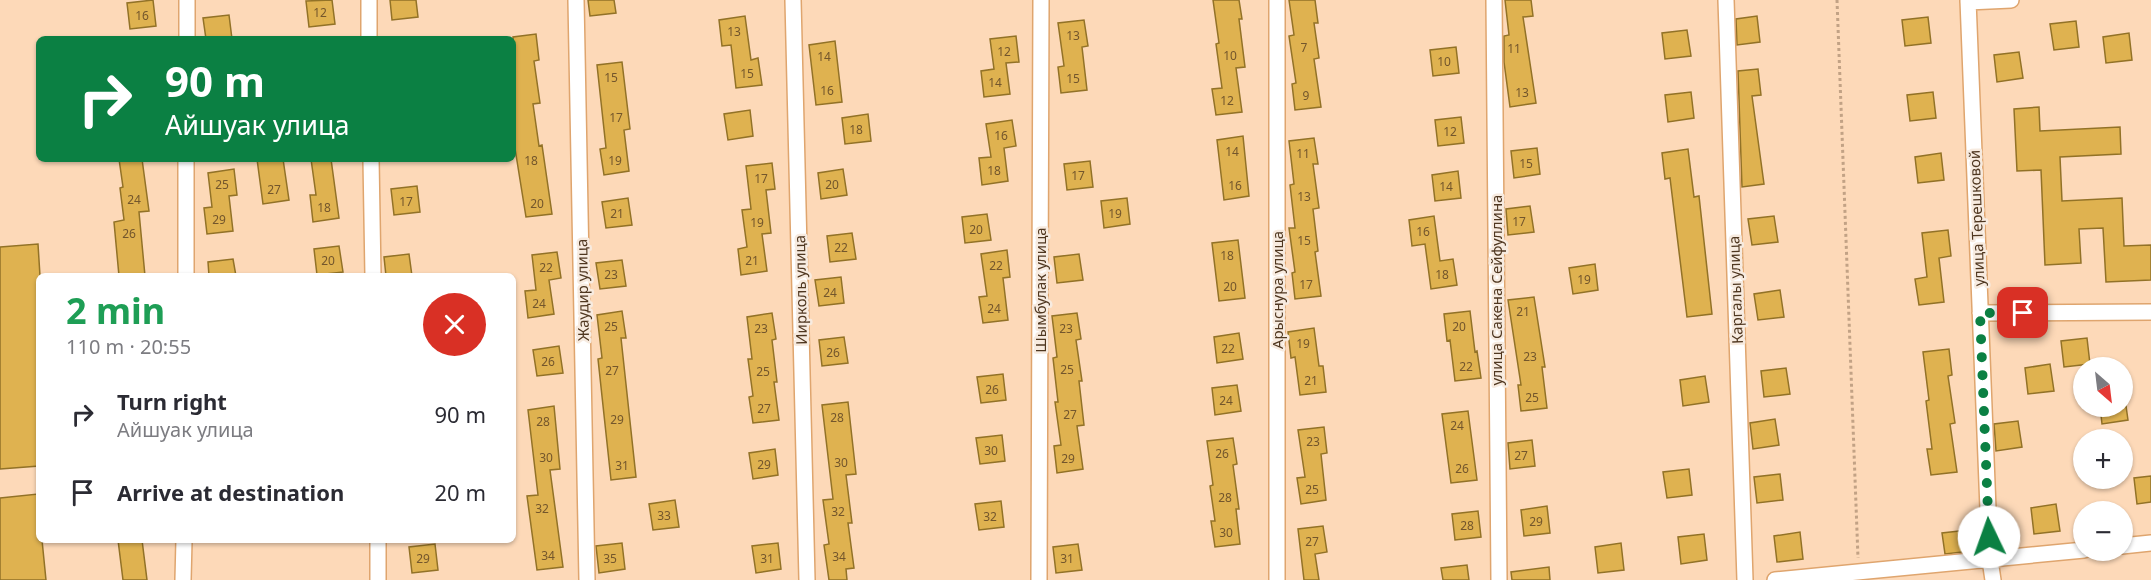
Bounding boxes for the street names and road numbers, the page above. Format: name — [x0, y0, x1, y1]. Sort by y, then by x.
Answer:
street label: улица Терешковой — [1964, 149, 1988, 287]
street label: улица Сакена Сейфуллина — [1486, 195, 1506, 385]
street label: Шымбулак улица — [1030, 227, 1050, 353]
street label: Арыснура улица — [1267, 231, 1287, 349]
street label: Иирколь улица — [789, 235, 811, 345]
street label: Каргалы улица — [1723, 236, 1747, 344]
street label: Жаудир улица — [571, 239, 593, 341]

